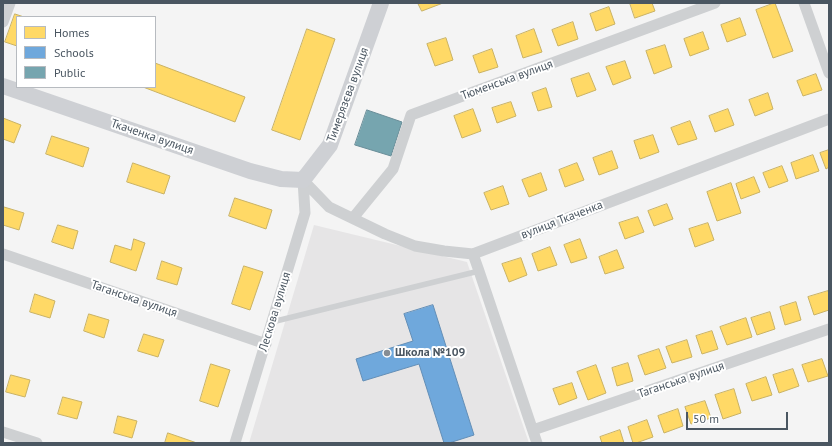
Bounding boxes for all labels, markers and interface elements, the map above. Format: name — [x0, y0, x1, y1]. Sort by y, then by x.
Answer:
legend — [16, 16, 156, 88]
text: Homes — [54, 25, 89, 40]
text: Schools — [54, 45, 94, 60]
street label: Тимерязєва вулиця — [324, 45, 372, 145]
street label: Тюменська вулиця — [459, 57, 555, 103]
text: Public — [54, 65, 85, 80]
street label: Ткаченка вулиця — [109, 116, 195, 158]
street label: вулиця Ткаченка — [519, 198, 605, 242]
street label: Лескова вулиця — [256, 271, 294, 353]
street label: Таганська вулиця — [89, 277, 179, 321]
place label: Школа №109 — [395, 346, 465, 360]
marker: Школа №109 — [382, 348, 392, 358]
street label: Таганська вулиця — [636, 358, 726, 402]
scale bar — [688, 404, 790, 430]
text: 50 m — [693, 411, 719, 426]

